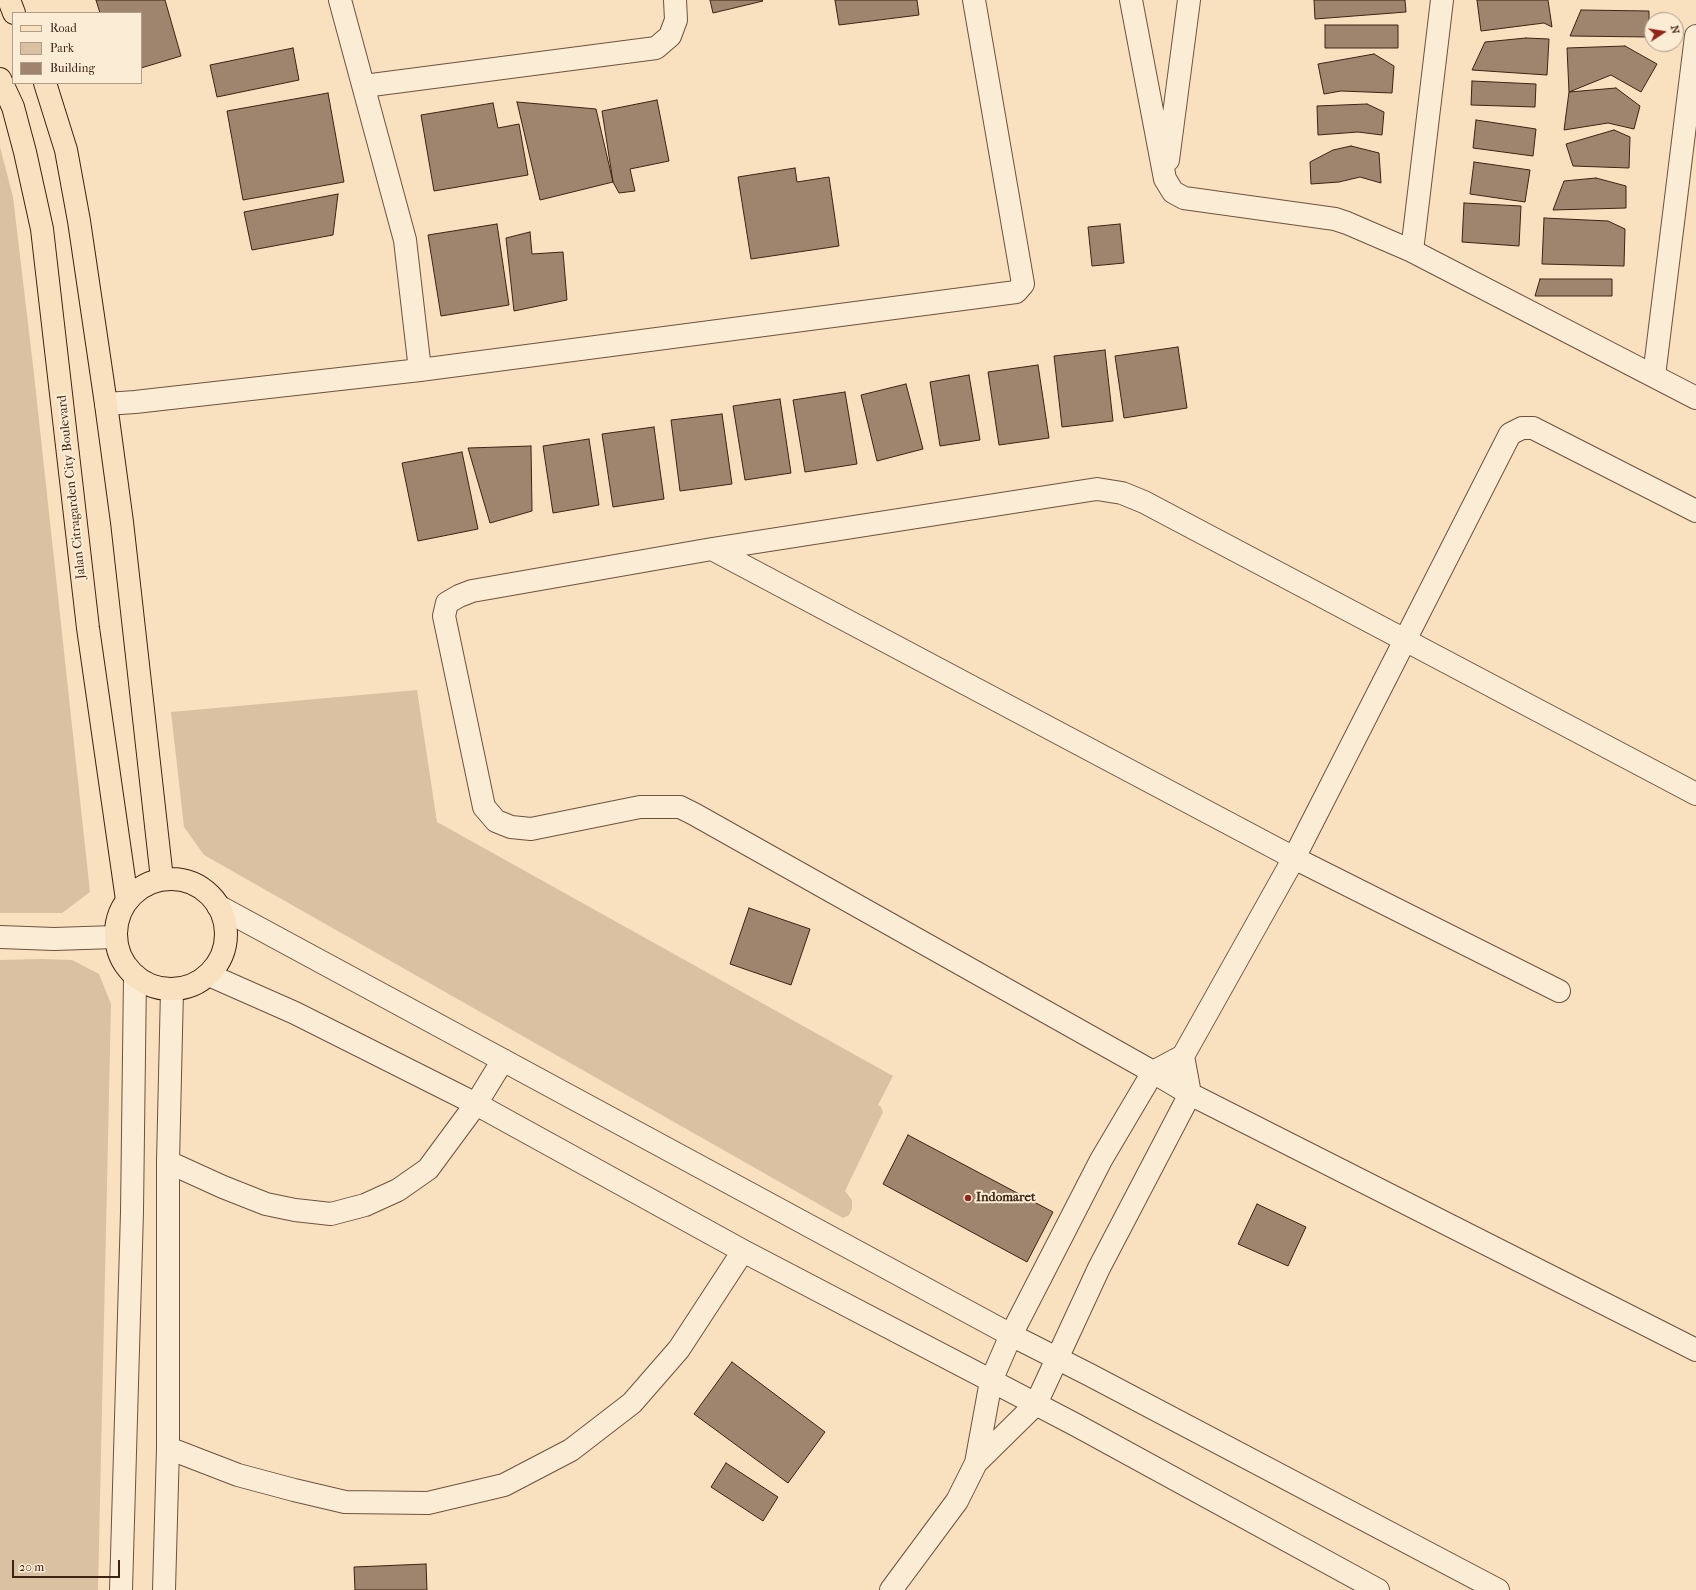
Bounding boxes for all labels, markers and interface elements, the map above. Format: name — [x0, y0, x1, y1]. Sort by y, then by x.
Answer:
legend — [12, 12, 142, 84]
north arrow — [1644, 12, 1684, 52]
text: Road — [50, 21, 77, 35]
text: N — [1668, 24, 1682, 35]
text: Park — [50, 41, 74, 55]
text: Building — [50, 61, 95, 75]
street label: Jalan Citragarden City Boulevard — [55, 394, 89, 580]
place label: Indomaret — [976, 1190, 1036, 1206]
marker: Indomaret — [963, 1193, 973, 1203]
scale bar — [14, 1552, 122, 1578]
text: 20 m — [19, 1560, 44, 1574]

